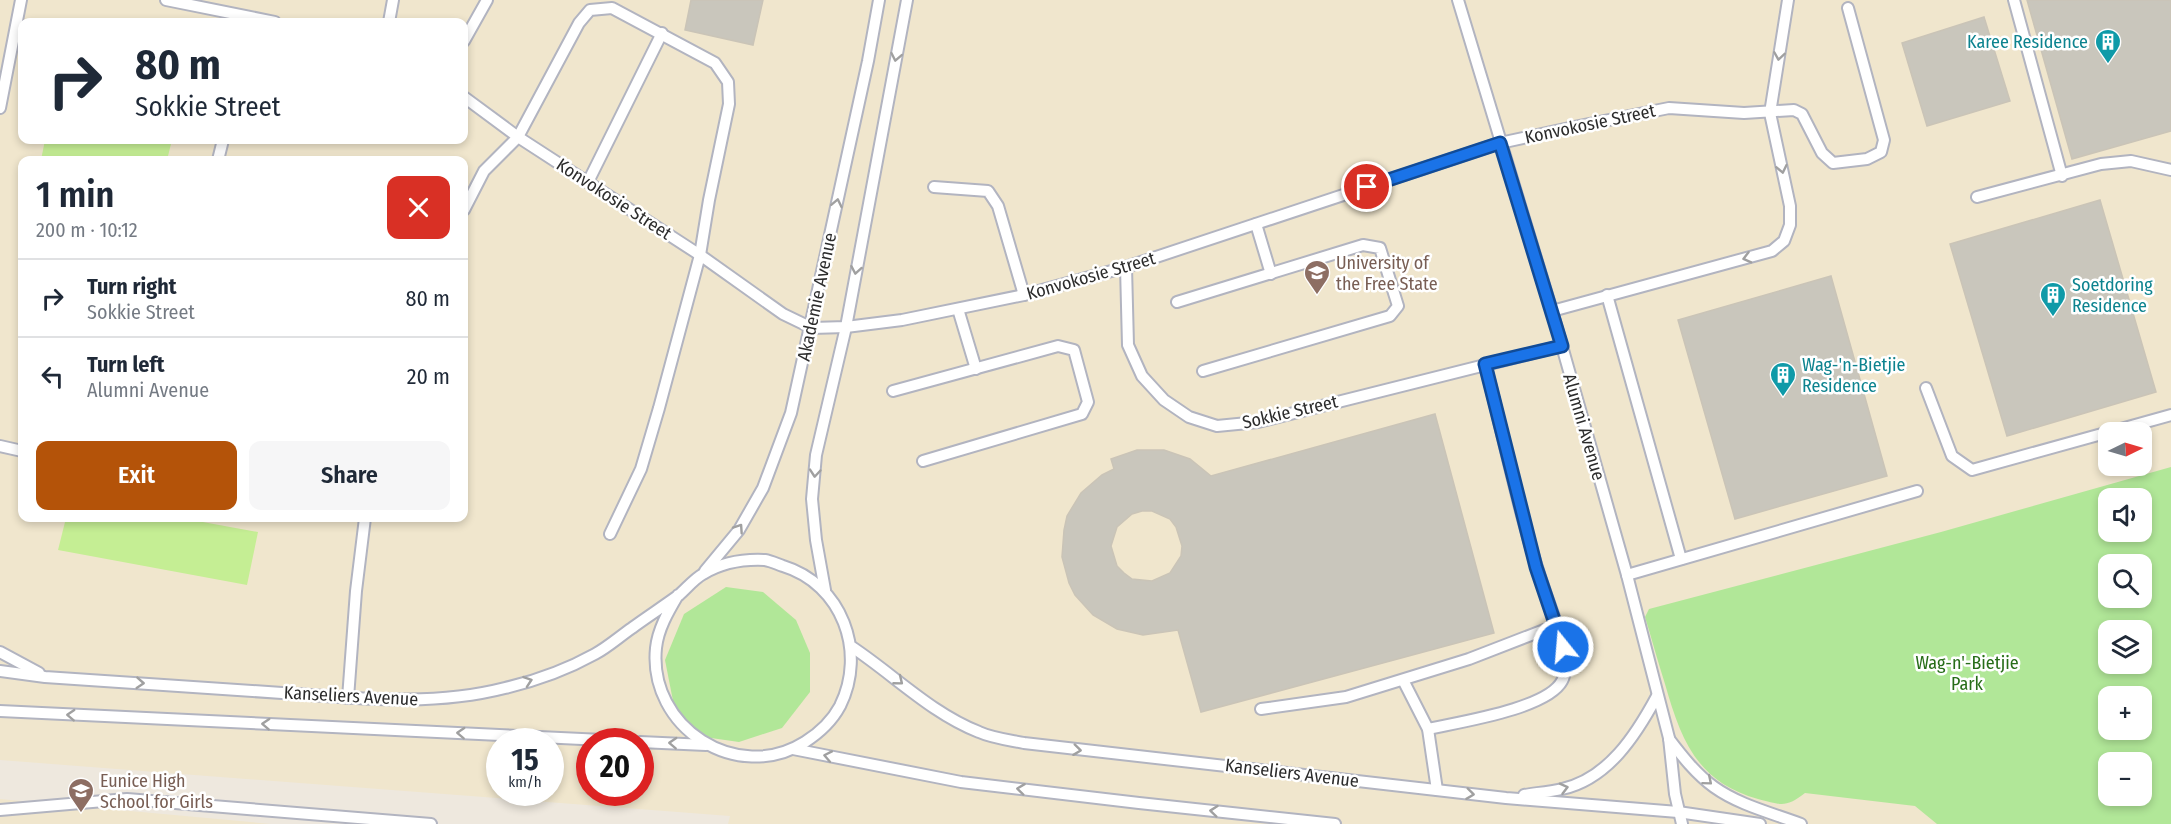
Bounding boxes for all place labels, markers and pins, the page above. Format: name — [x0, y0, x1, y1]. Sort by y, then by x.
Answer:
building icon: Karee Residence — [2093, 27, 2123, 65]
place label: Karee Residence — [1967, 31, 2088, 53]
pin — [1341, 161, 1392, 212]
place label: University of the Free State — [1336, 252, 1438, 295]
school or university icon: University of the Free State — [1302, 258, 1332, 296]
place label: Soetdoring Residence — [2072, 274, 2153, 317]
building icon: Soetdoring Residence — [2038, 280, 2068, 318]
place label: Wag-'n-Bietjie Residence — [1802, 354, 1905, 397]
building icon: Wag-'n-Bietjie Residence — [1768, 360, 1798, 398]
place label: Eunice High School for Girls — [100, 770, 213, 813]
school or university icon: Eunice High School for Girls — [66, 776, 96, 814]

